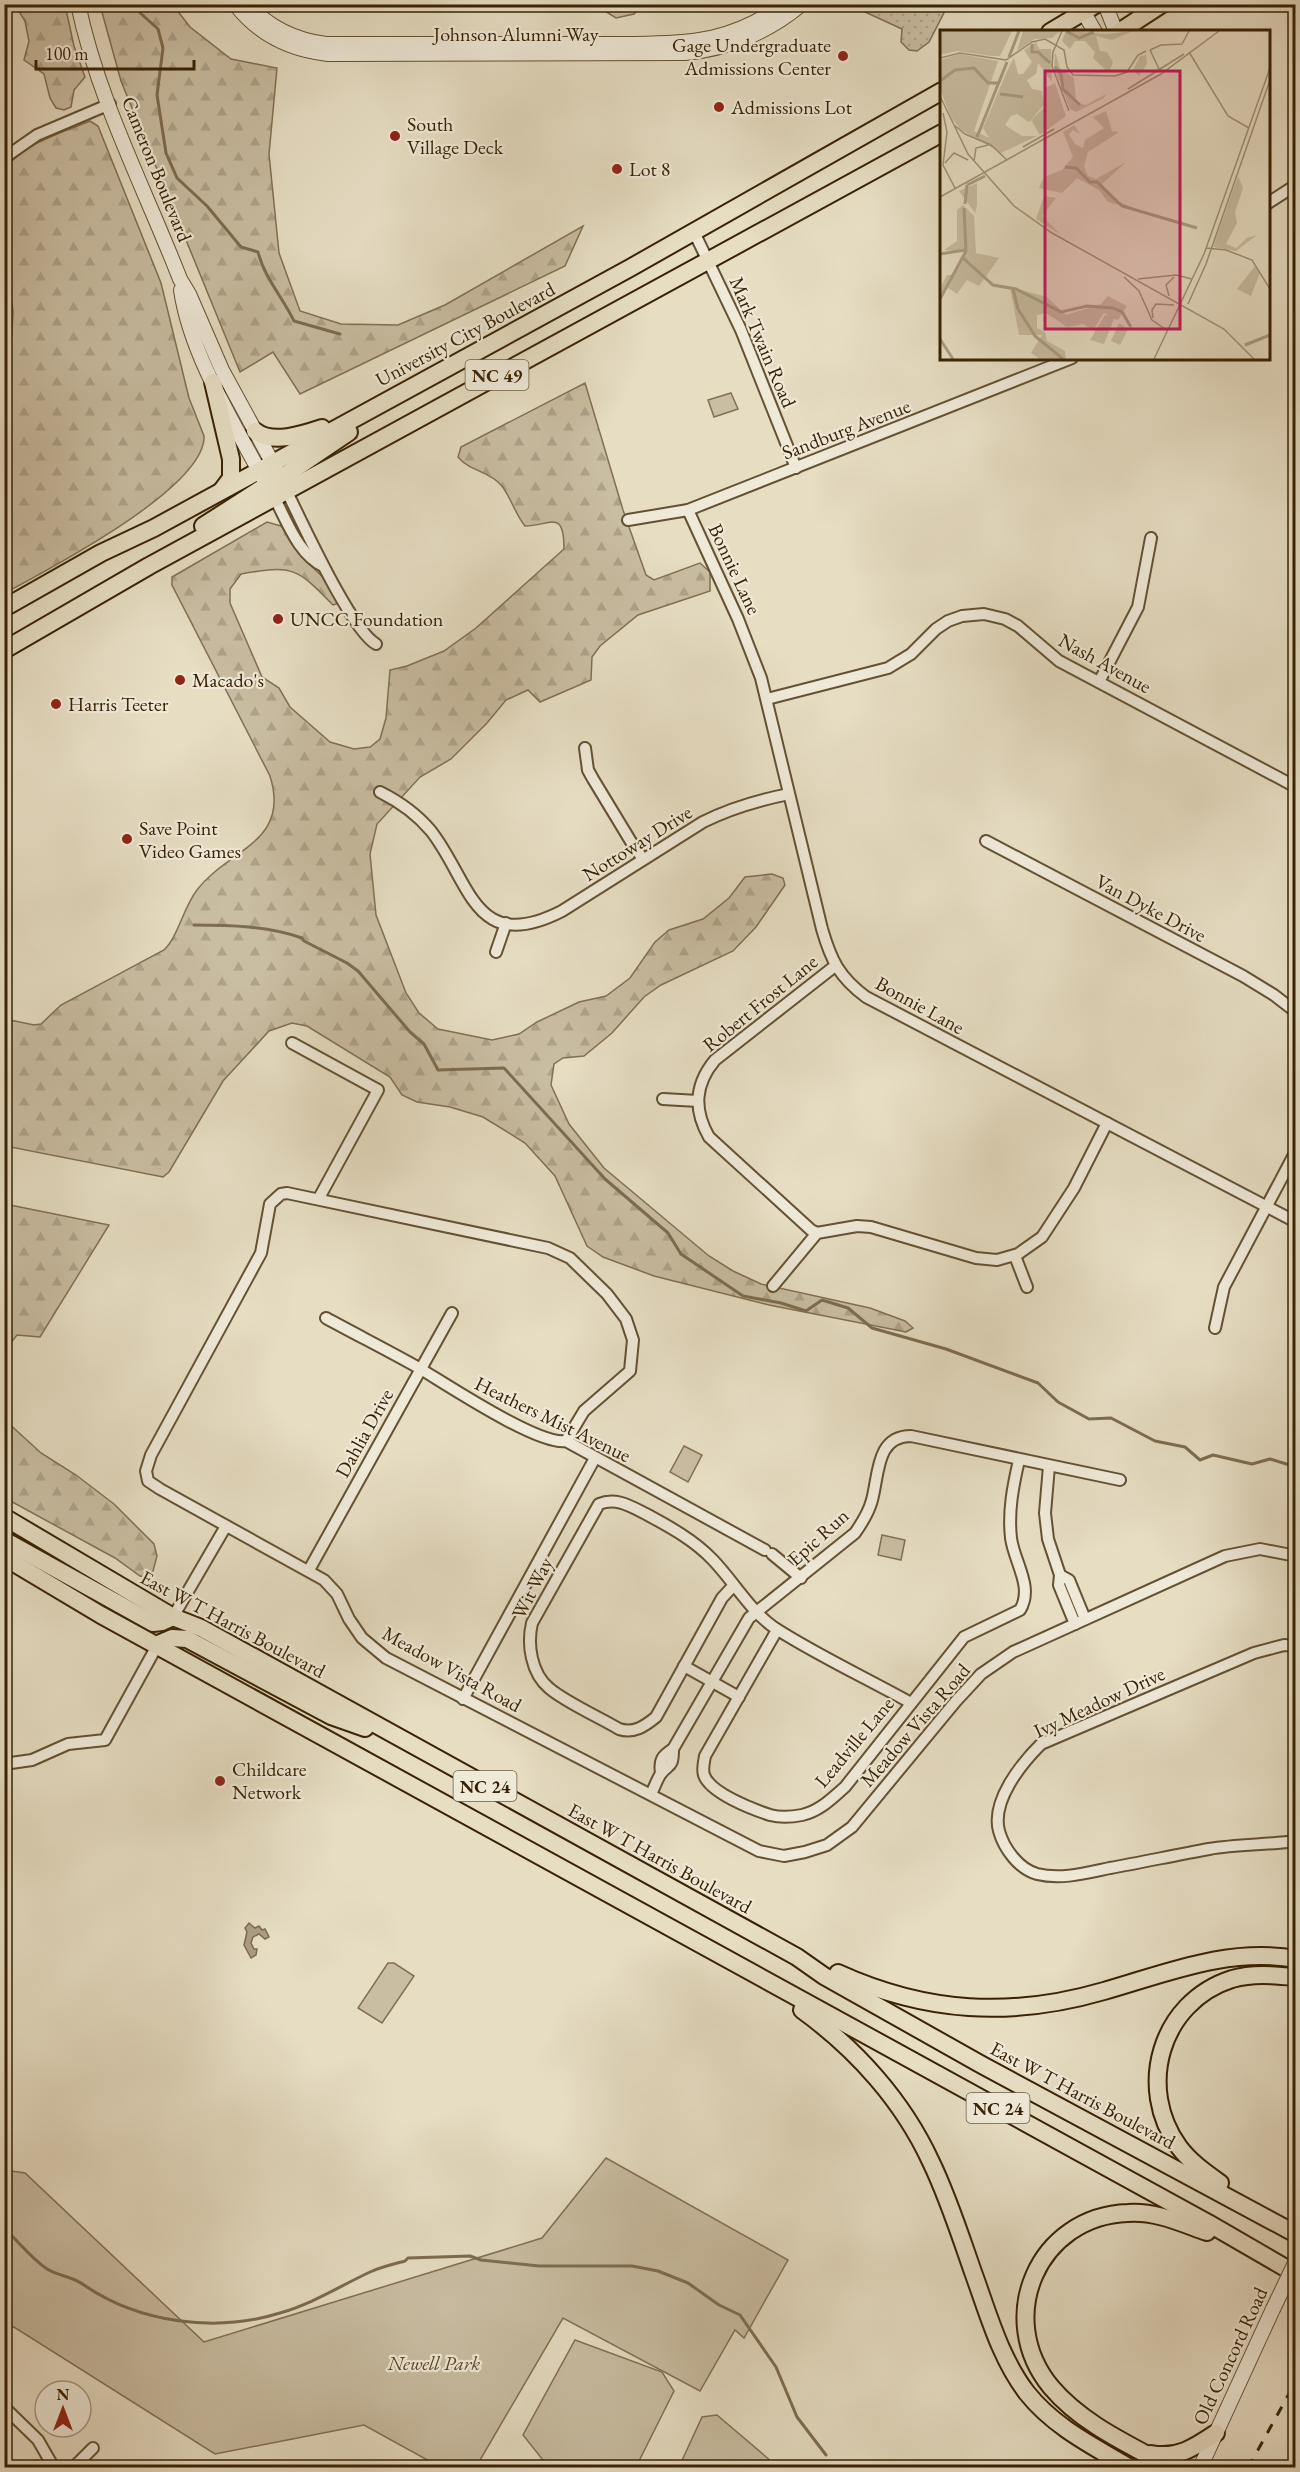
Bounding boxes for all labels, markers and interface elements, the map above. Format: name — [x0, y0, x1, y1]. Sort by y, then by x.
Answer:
street label: Johnson Alumni Way — [431, 21, 599, 47]
inset map — [940, 30, 1270, 360]
place label: Gage Undergraduate Admissions Center — [672, 32, 831, 81]
scale bar — [36, 33, 194, 71]
text: 100 m — [45, 42, 89, 65]
marker: Gage Undergraduate Admissions Center — [836, 49, 850, 63]
street label: Cameron Boulevard — [116, 92, 198, 246]
place label: Admissions Lot — [730, 94, 853, 120]
marker: Admissions Lot — [712, 100, 726, 114]
place label: South Village Deck — [407, 111, 504, 160]
marker: South Village Deck — [388, 129, 402, 143]
place label: Lot 8 — [629, 156, 670, 182]
marker: Lot 8 — [610, 162, 624, 176]
street label: Mark Twain Road — [724, 273, 803, 412]
street label: University City Boulevard — [371, 275, 560, 392]
road number: NC 49 — [466, 360, 528, 390]
street label: Sandburg Avenue — [778, 393, 914, 465]
street label: Bonnie Lane — [703, 519, 767, 619]
place label: UNCC Foundation — [290, 606, 444, 632]
marker: UNCC Foundation — [271, 612, 285, 626]
street label: Nash Avenue — [1054, 627, 1156, 699]
place label: Macado's — [192, 667, 264, 693]
marker: Macado's — [173, 673, 187, 687]
place label: Harris Teeter — [68, 691, 169, 717]
marker: Harris Teeter — [49, 697, 63, 711]
street label: Nottoway Drive — [577, 799, 697, 887]
place label: Save Point Video Games — [139, 815, 241, 864]
marker: Save Point Video Games — [120, 832, 134, 846]
street label: Van Dyke Drive — [1091, 868, 1211, 948]
street label: Robert Frost Lane — [697, 948, 823, 1057]
street label: Bonnie Lane — [871, 970, 969, 1040]
street label: Heathers Mist Avenue — [471, 1370, 636, 1468]
street label: Dahlia Drive — [329, 1384, 399, 1482]
street label: Epic Run — [782, 1502, 855, 1571]
street label: Wit Way — [505, 1553, 559, 1623]
street label: East W T Harris Boulevard — [136, 1564, 331, 1684]
street label: Meadow Vista Road — [378, 1620, 527, 1718]
street label: Meadow Vista Road — [854, 1657, 976, 1792]
street label: Ivy Meadow Drive — [1029, 1660, 1169, 1744]
street label: Leadville Lane — [808, 1691, 900, 1793]
place label: Childcare Network — [232, 1756, 307, 1805]
road number: NC 24 — [454, 1771, 516, 1801]
marker: Childcare Network — [213, 1774, 227, 1788]
street label: East W T Harris Boulevard — [564, 1797, 757, 1920]
street label: East W T Harris Boulevard — [986, 2035, 1181, 2155]
road number: NC 24 — [966, 2093, 1030, 2123]
street label: Old Concord Road — [1187, 2282, 1274, 2429]
park label: Newell Park — [387, 2350, 480, 2376]
north arrow — [33, 2379, 93, 2439]
text: N — [57, 2384, 70, 2405]

